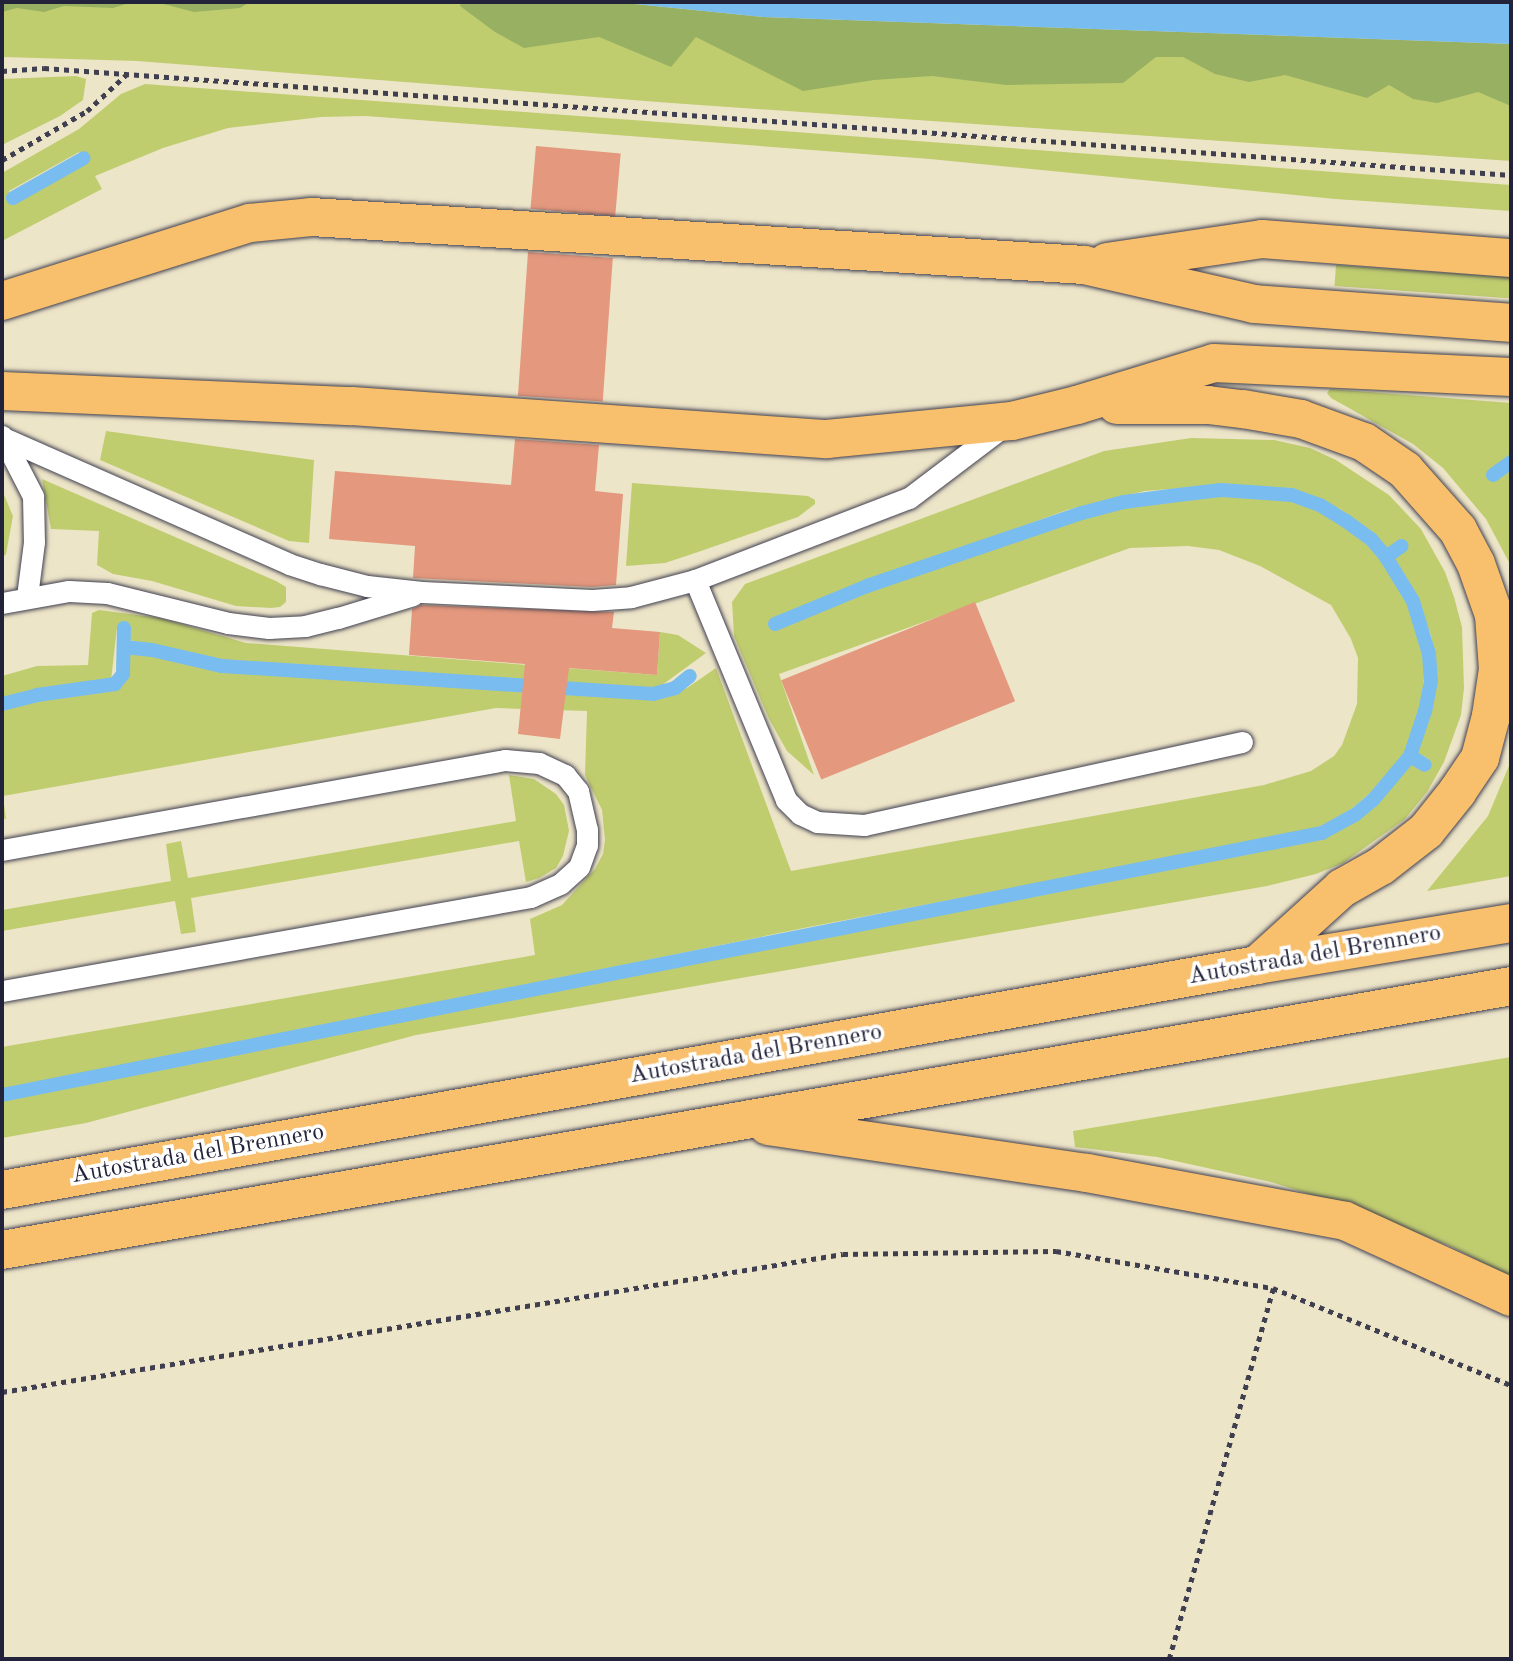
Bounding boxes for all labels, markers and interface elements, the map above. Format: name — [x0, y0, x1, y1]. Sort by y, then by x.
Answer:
street label: Autostrada del Brennero — [1186, 920, 1444, 992]
street label: Autostrada del Brennero — [627, 1019, 885, 1091]
street label: Autostrada del Brennero — [69, 1119, 327, 1191]

